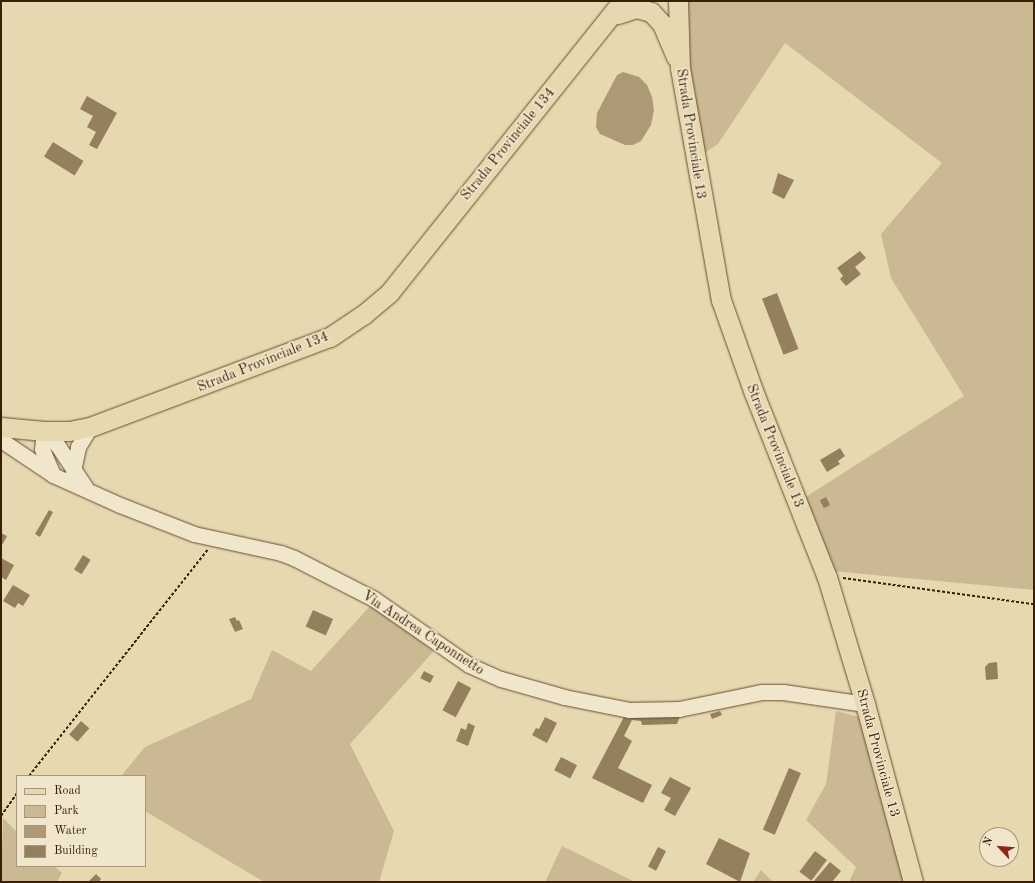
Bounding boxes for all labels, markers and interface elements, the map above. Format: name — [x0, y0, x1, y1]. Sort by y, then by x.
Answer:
street label: Strada Provinciale 13 — [672, 68, 710, 200]
street label: Strada Provinciale 134 — [457, 84, 559, 204]
street label: Strada Provinciale 134 — [195, 328, 331, 396]
street label: Strada Provinciale 13 — [742, 382, 808, 510]
street label: Via Andrea Caponnetto — [359, 587, 487, 679]
street label: Strada Provinciale 13 — [853, 687, 903, 819]
legend — [16, 775, 146, 867]
text: Road — [54, 785, 81, 797]
text: Park — [54, 805, 79, 817]
text: Water — [54, 825, 86, 837]
north arrow — [979, 827, 1019, 867]
text: N — [982, 836, 995, 848]
text: Building — [54, 845, 98, 857]

